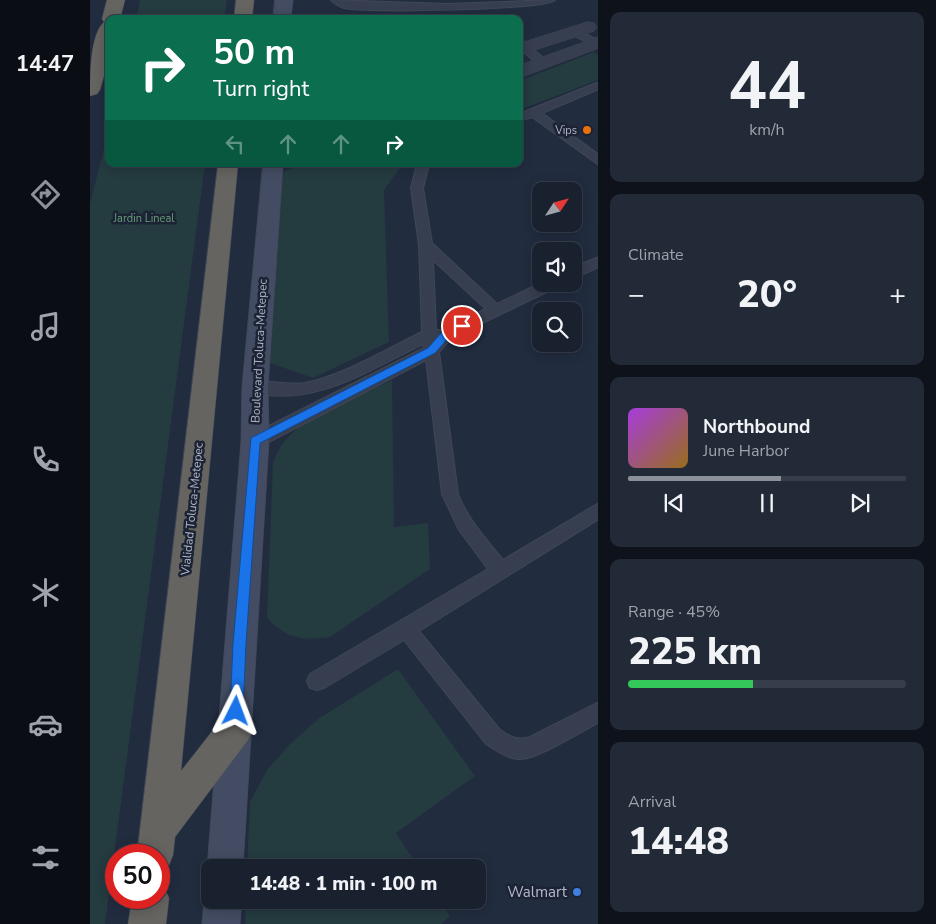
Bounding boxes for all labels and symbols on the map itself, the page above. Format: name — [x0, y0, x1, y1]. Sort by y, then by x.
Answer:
place label: Vips — [554, 123, 577, 138]
marker: Vips — [581, 124, 593, 136]
north arrow — [532, 182, 582, 232]
park label: Jardin Lineal — [112, 211, 175, 226]
street label: Boulevard Toluca-Metepec — [247, 278, 271, 423]
pin — [441, 305, 483, 347]
street label: Vialidad Toluca-Metepec — [177, 441, 207, 577]
position arrow — [209, 684, 261, 736]
speed limit sign: 50 — [105, 844, 170, 909]
place label: Walmart — [507, 882, 568, 902]
marker: Walmart — [571, 886, 583, 898]

